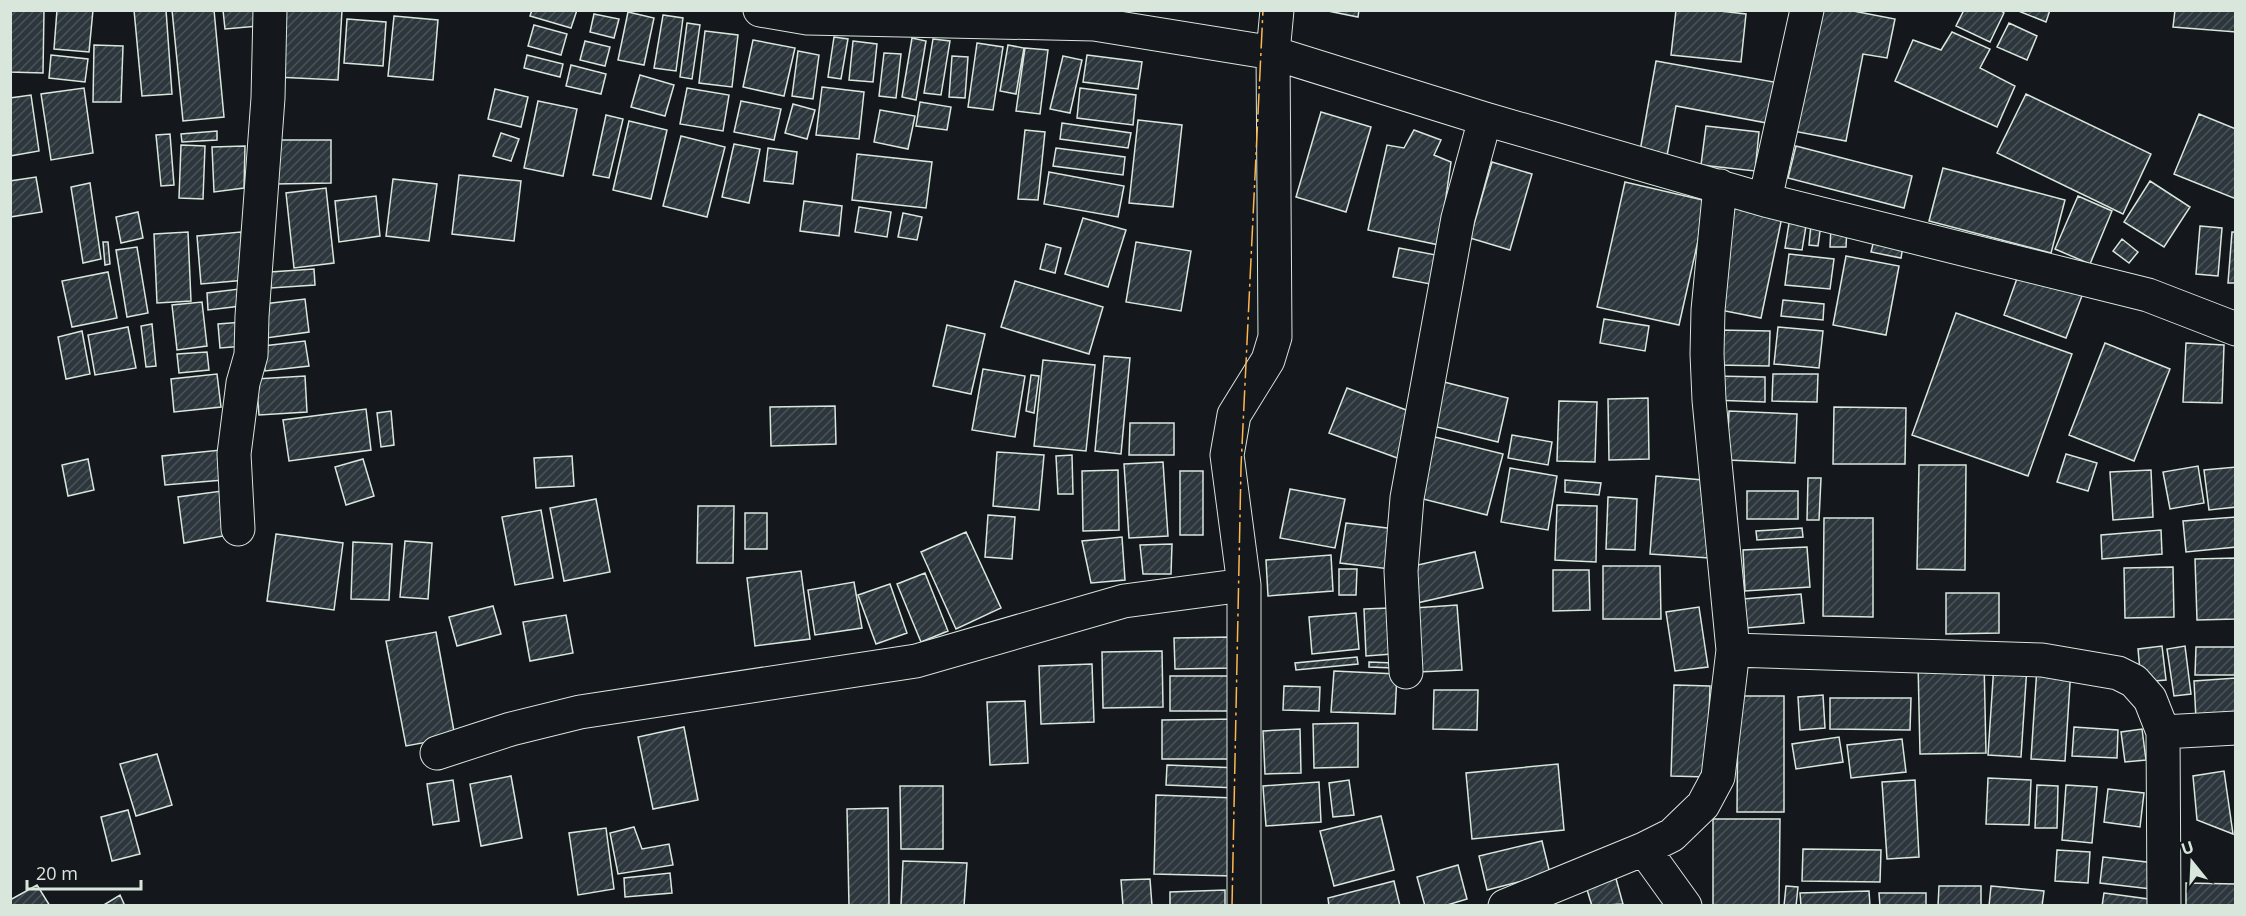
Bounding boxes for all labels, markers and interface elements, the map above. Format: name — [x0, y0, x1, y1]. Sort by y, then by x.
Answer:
north arrow — [2162, 832, 2222, 892]
text: U — [2178, 835, 2197, 860]
scale bar — [27, 853, 141, 891]
text: 20 m — [36, 861, 78, 885]

